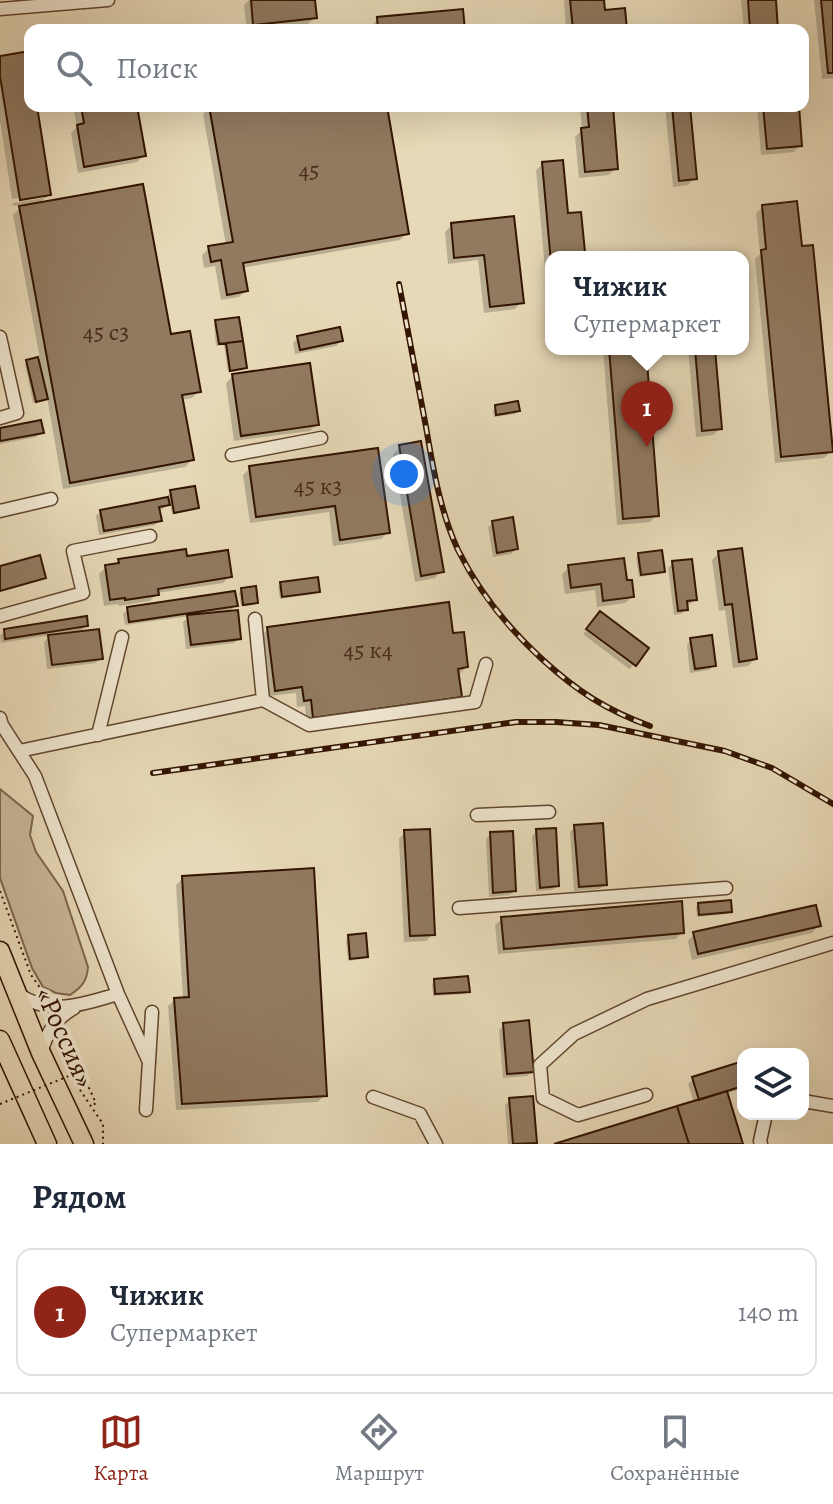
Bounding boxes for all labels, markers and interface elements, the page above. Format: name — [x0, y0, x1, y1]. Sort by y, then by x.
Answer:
search box — [24, 24, 809, 112]
icon: search — [52, 46, 96, 90]
text: Поиск — [116, 48, 198, 88]
house number: 45 — [298, 154, 320, 186]
popup — [545, 251, 749, 355]
text: Чижик — [573, 266, 667, 306]
text: Супермаркет — [573, 306, 721, 341]
house number: 45 с3 — [83, 316, 129, 348]
pin: 1 — [621, 381, 673, 447]
your location — [384, 454, 424, 494]
house number: 45 к3 — [294, 470, 342, 502]
house number: 45 к4 — [343, 634, 393, 666]
street label: «Россия» — [26, 981, 104, 1094]
map controls — [737, 1048, 809, 1120]
button: layers — [737, 1048, 809, 1120]
text: Рядом — [32, 1173, 126, 1220]
text: Чижик — [110, 1275, 204, 1315]
text: 1 — [55, 1295, 65, 1330]
text: 140 m — [738, 1295, 799, 1330]
text: Супермаркет — [110, 1315, 258, 1350]
tab: Карта — [93, 1410, 149, 1488]
tab: Маршрут — [335, 1410, 424, 1488]
tab: Сохранённые — [610, 1410, 740, 1488]

